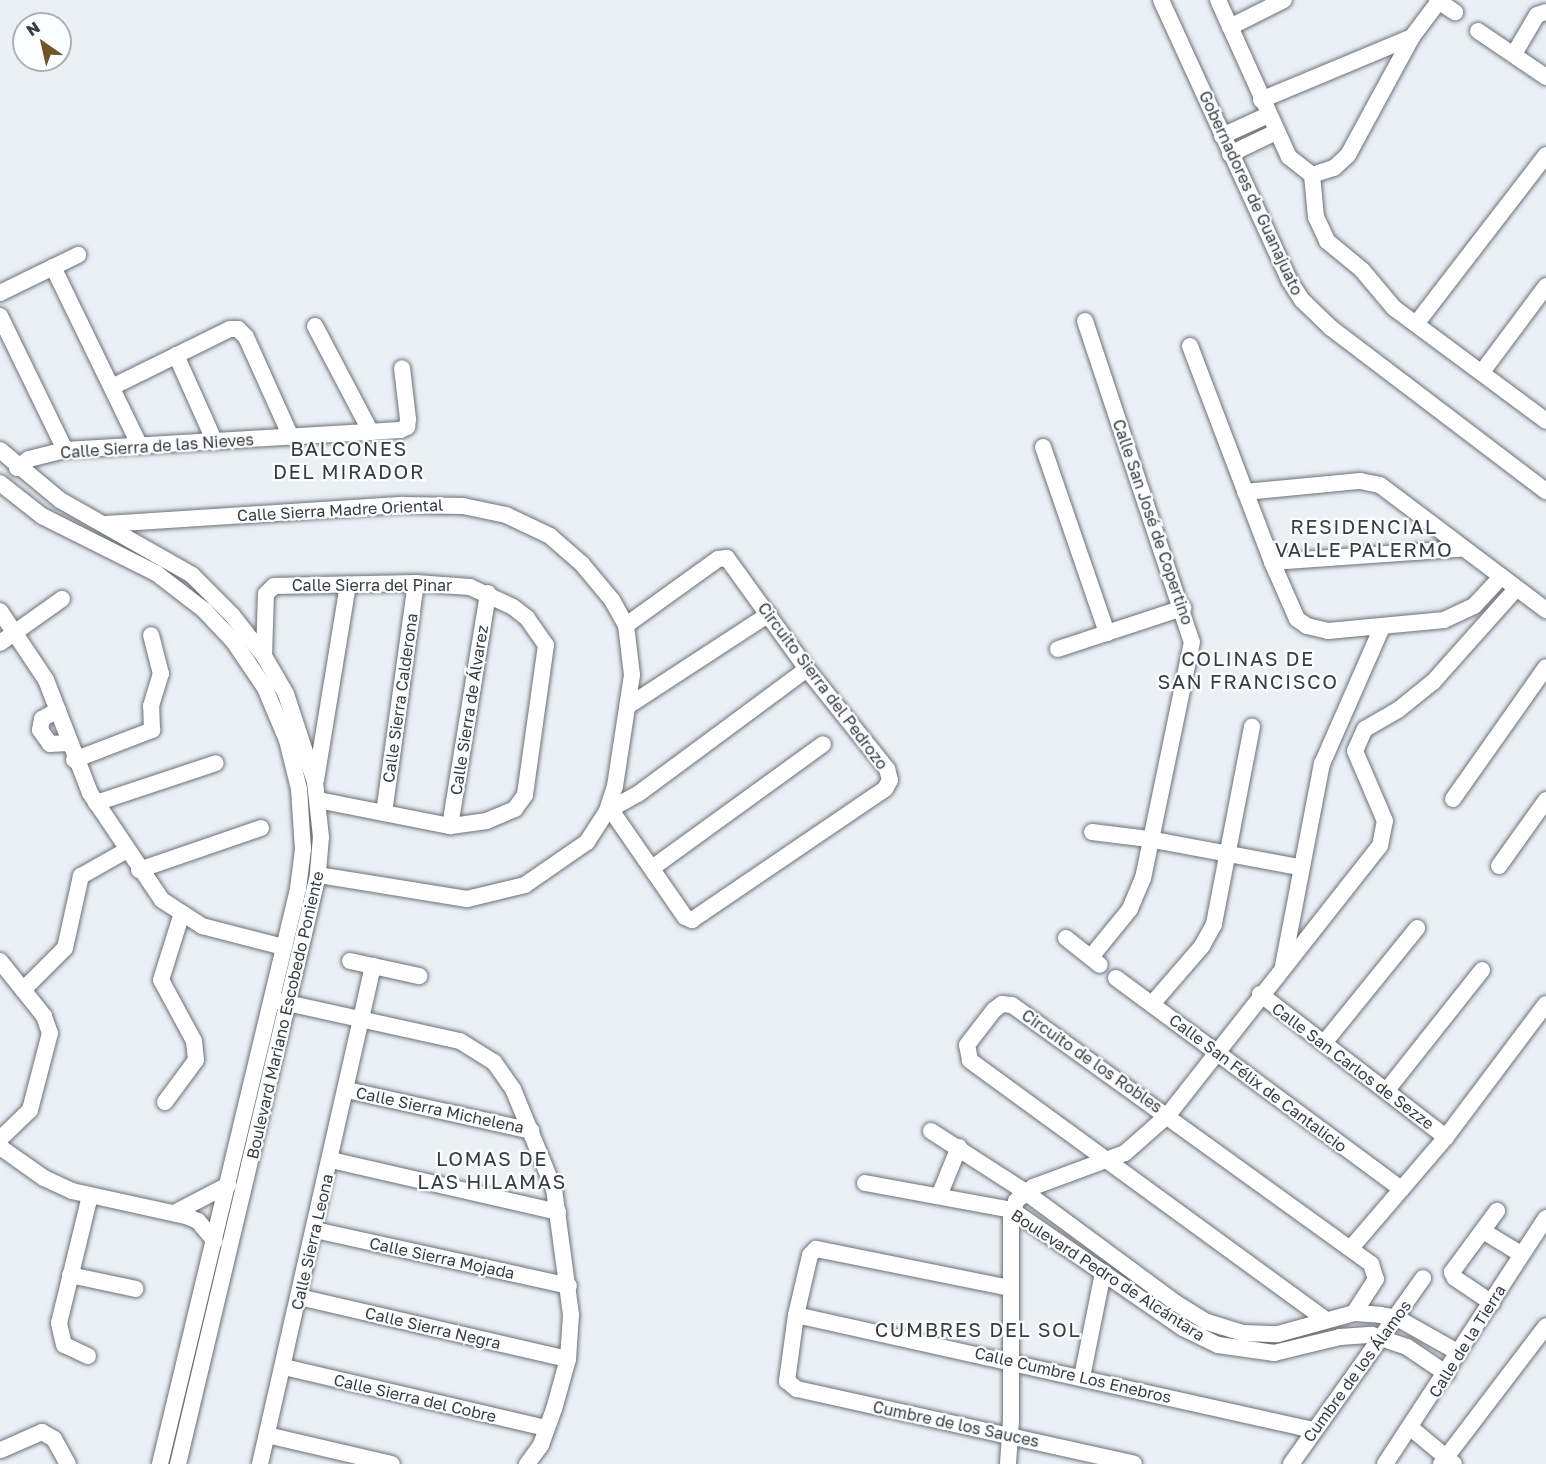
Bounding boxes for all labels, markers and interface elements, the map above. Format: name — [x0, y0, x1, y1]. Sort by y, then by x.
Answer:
north arrow — [12, 12, 72, 72]
text: N — [22, 17, 44, 40]
street label: Gobernadores de Guanajuato — [1195, 88, 1307, 298]
street label: Calle San José de Copertino — [1109, 417, 1197, 627]
street label: Calle Sierra de las Nieves — [60, 430, 254, 462]
district label: BALCONES DEL MIRADOR — [273, 437, 425, 484]
street label: Calle Sierra Madre Oriental — [236, 495, 444, 525]
district label: RESIDENCIAL VALLE PALERMO — [1275, 515, 1453, 562]
street label: Calle Sierra del Pinar — [292, 575, 452, 595]
street label: Circuito Sierra del Pedrozo — [754, 599, 892, 773]
street label: Calle Sierra Calderona — [379, 612, 421, 784]
street label: Calle Sierra de Álvarez — [446, 624, 492, 796]
district label: COLINAS DE SAN FRANCISCO — [1158, 647, 1338, 694]
street label: Boulevard Mariano Escobedo Poniente — [242, 869, 328, 1161]
street label: Calle San Carlos de Sezze — [1268, 999, 1438, 1133]
street label: Circuito de los Robles — [1018, 1005, 1166, 1117]
street label: Calle San Félix de Cantalicio — [1165, 1010, 1351, 1156]
street label: Calle Sierra Michelena — [354, 1083, 526, 1137]
district label: LOMAS DE LAS HILAMAS — [417, 1146, 567, 1193]
street label: Calle Sierra Leona — [287, 1172, 337, 1312]
street label: Boulevard Pedro de Alcántara — [1008, 1205, 1208, 1345]
street label: Calle Sierra Mojada — [368, 1233, 516, 1283]
street label: Calle de la Tierra — [1425, 1281, 1509, 1401]
street label: Cumbre de los Álamos — [1299, 1296, 1415, 1446]
street label: Calle Sierra Negra — [363, 1303, 503, 1353]
district label: CUMBRES DEL SOL — [875, 1317, 1081, 1341]
street label: Calle Cumbre Los Enebros — [973, 1343, 1173, 1407]
street label: Calle Sierra del Cobre — [332, 1370, 498, 1426]
street label: Cumbre de los Sauces — [871, 1397, 1041, 1451]

